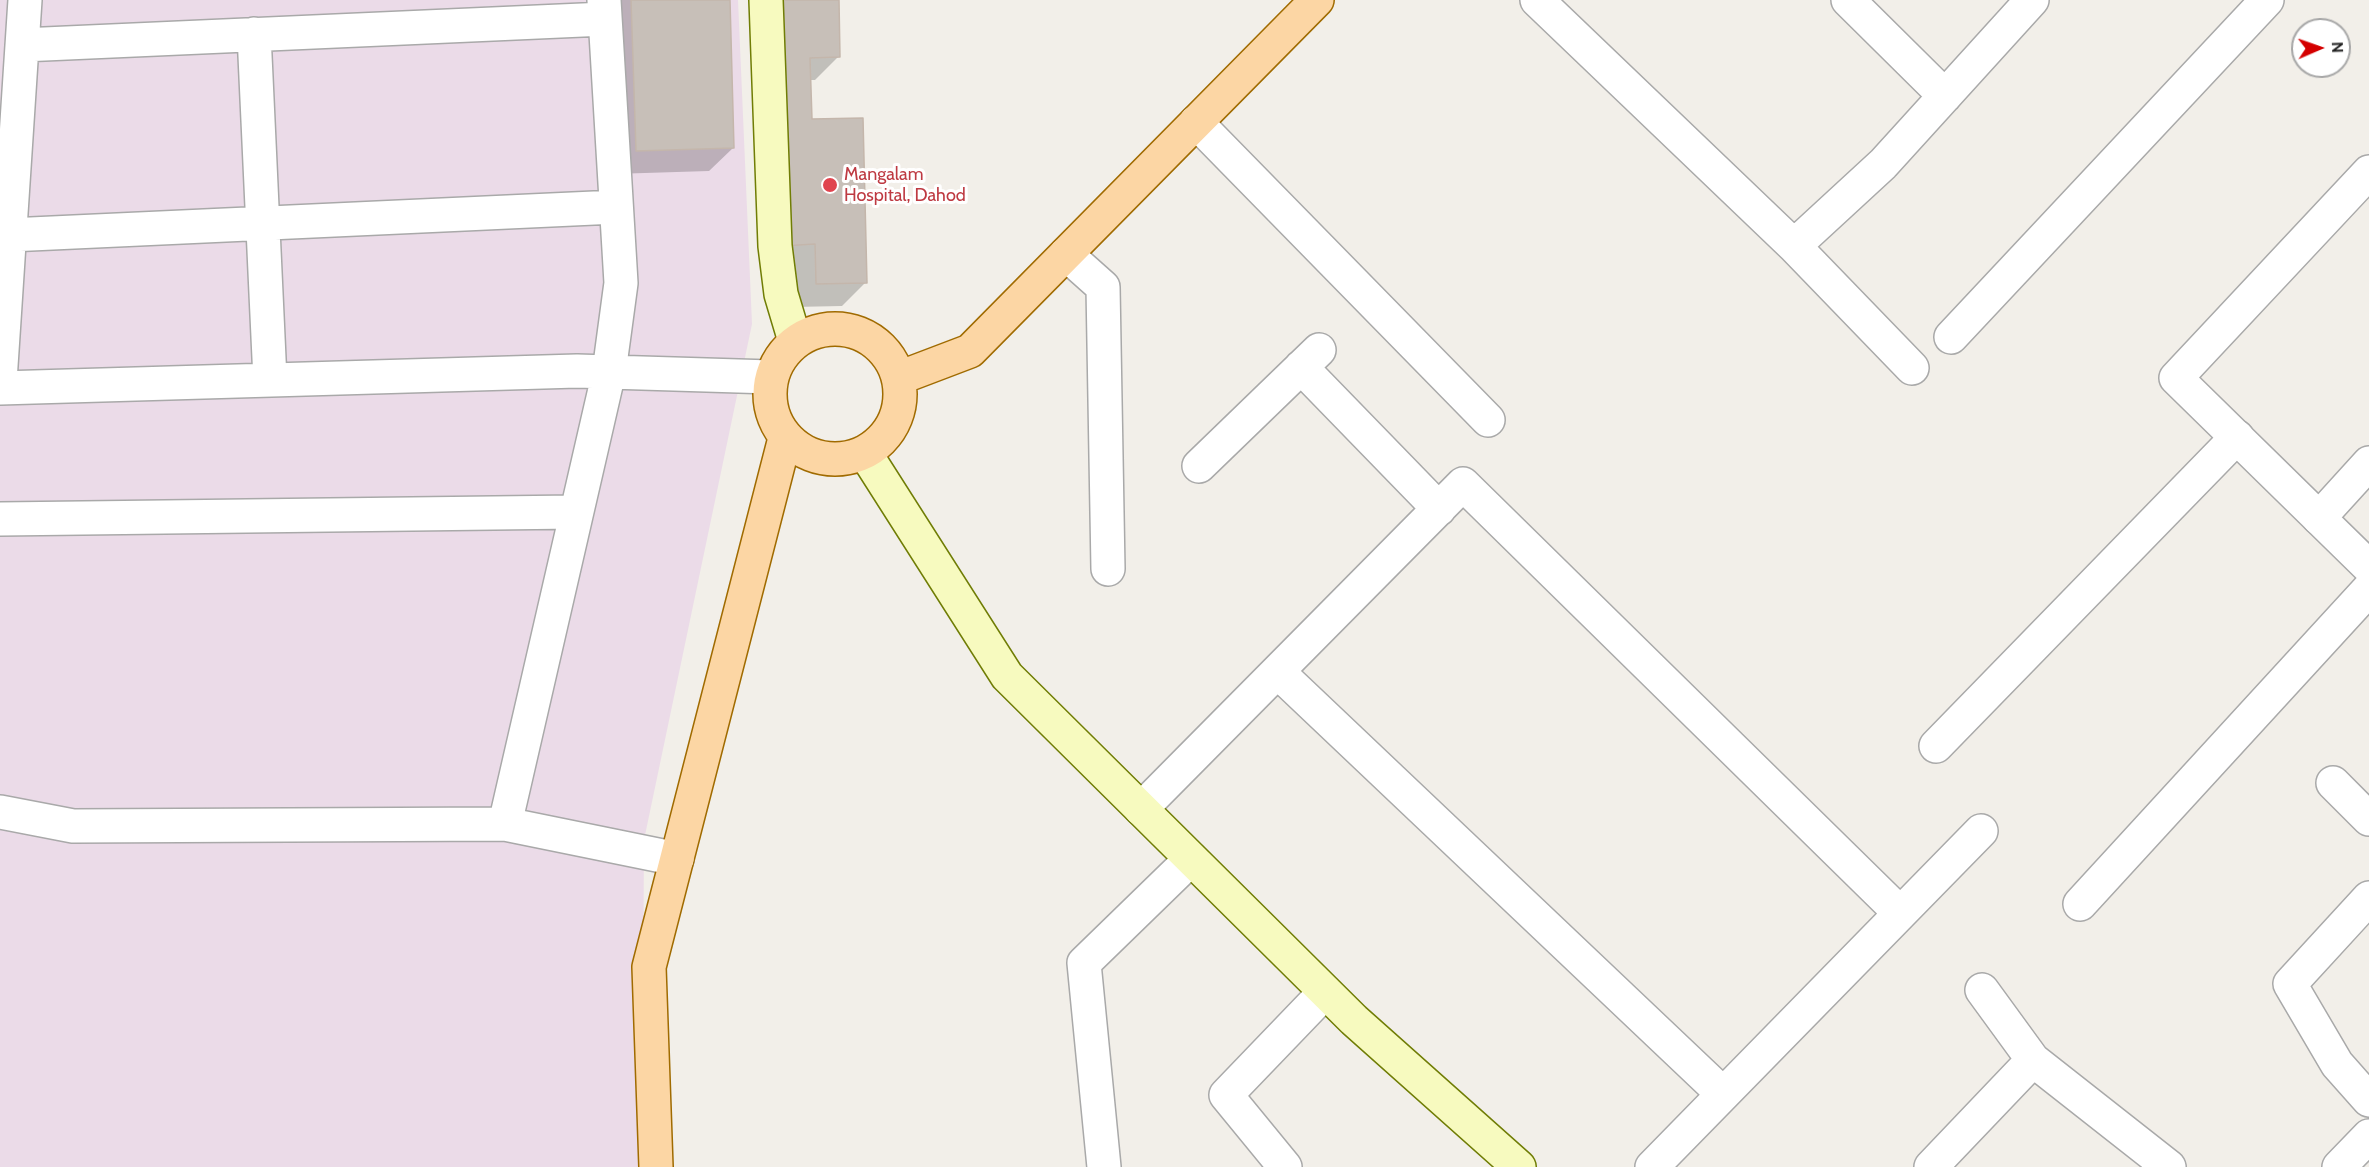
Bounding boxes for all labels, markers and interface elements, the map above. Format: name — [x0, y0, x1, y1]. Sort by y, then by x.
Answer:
north arrow — [2291, 18, 2351, 78]
text: N — [2328, 41, 2347, 53]
place label: Mangalam Hospital, Dahod — [844, 164, 966, 207]
marker: Mangalam Hospital, Dahod — [821, 176, 839, 194]

